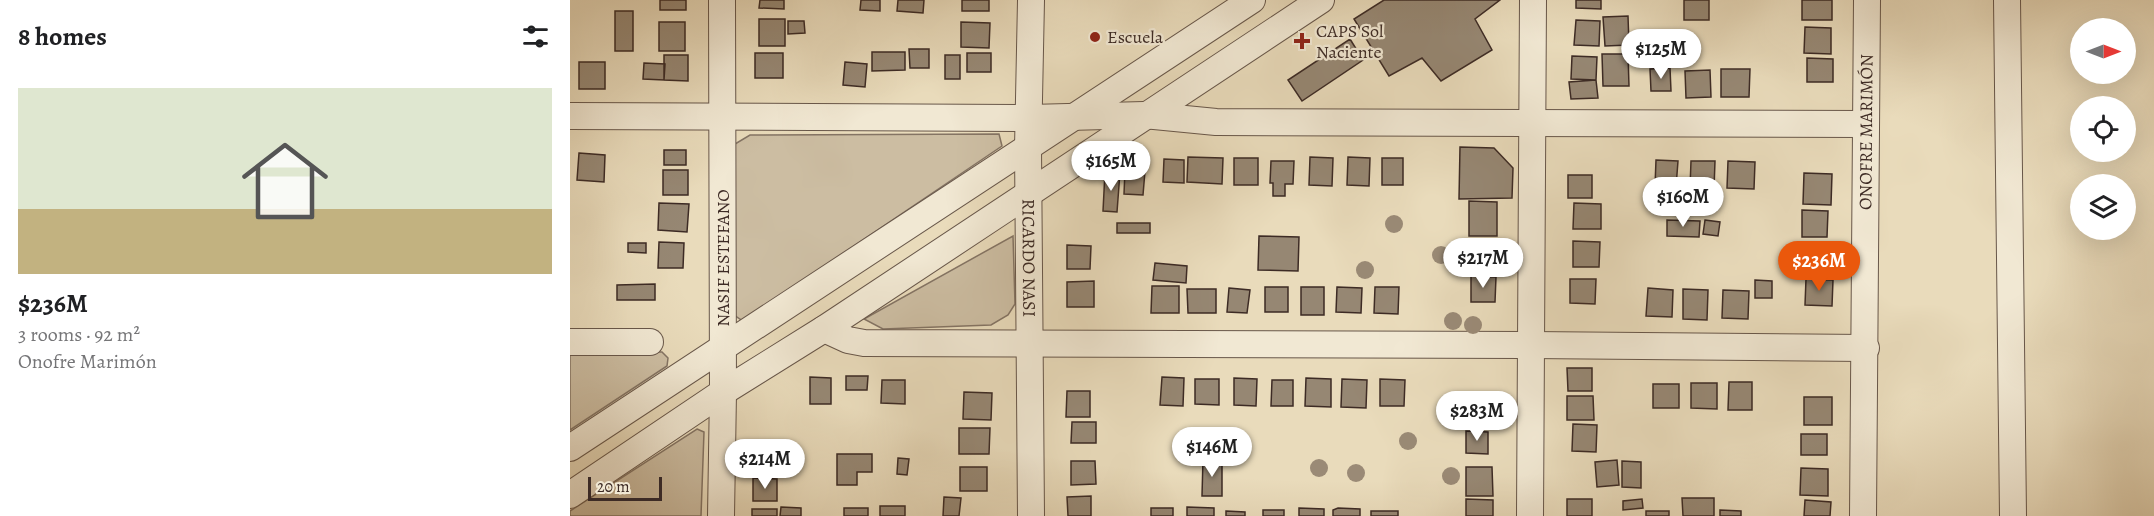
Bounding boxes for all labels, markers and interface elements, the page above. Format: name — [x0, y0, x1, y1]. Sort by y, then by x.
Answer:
north arrow — [2070, 18, 2136, 84]
map controls — [2070, 18, 2136, 240]
text: 8 homes — [18, 19, 107, 54]
place label: CAPS Sol Naciente — [1316, 19, 1384, 64]
icon: filters — [519, 20, 552, 53]
place label: Escuela — [1107, 25, 1164, 49]
pin: $125M — [1619, 29, 1703, 80]
marker: Escuela — [1088, 30, 1102, 44]
marker: CAPS Sol Naciente — [1293, 32, 1311, 50]
text: $125M — [1635, 35, 1687, 62]
street label: ONOFRE MARIMÓN — [1853, 54, 1879, 210]
button: locate — [2070, 96, 2136, 162]
icon: home — [231, 127, 339, 235]
pin: $165M — [1069, 141, 1153, 192]
text: $165M — [1085, 147, 1137, 174]
button: layers — [2070, 174, 2136, 240]
pin: $160M — [1641, 177, 1725, 228]
text: $160M — [1657, 183, 1709, 210]
street label: NASIF ESTEFANO — [711, 189, 735, 327]
street label: RICARDO NASI — [1016, 199, 1041, 317]
pin: $217M — [1441, 238, 1525, 289]
pin: $236M — [1777, 241, 1861, 292]
text: $217M — [1457, 244, 1509, 271]
text: $236M — [1792, 247, 1846, 274]
text: $236M — [18, 286, 88, 321]
text: 3 rooms · 92 m² — [18, 321, 140, 348]
text: Onofre Marimón — [18, 348, 157, 375]
pin: $283M — [1435, 391, 1519, 442]
text: $283M — [1450, 397, 1504, 424]
pin: $146M — [1170, 427, 1254, 478]
text: $146M — [1186, 433, 1238, 460]
pin: $214M — [723, 439, 807, 490]
text: $214M — [739, 445, 791, 472]
scale bar — [588, 474, 662, 502]
text: 20 m — [597, 476, 630, 498]

